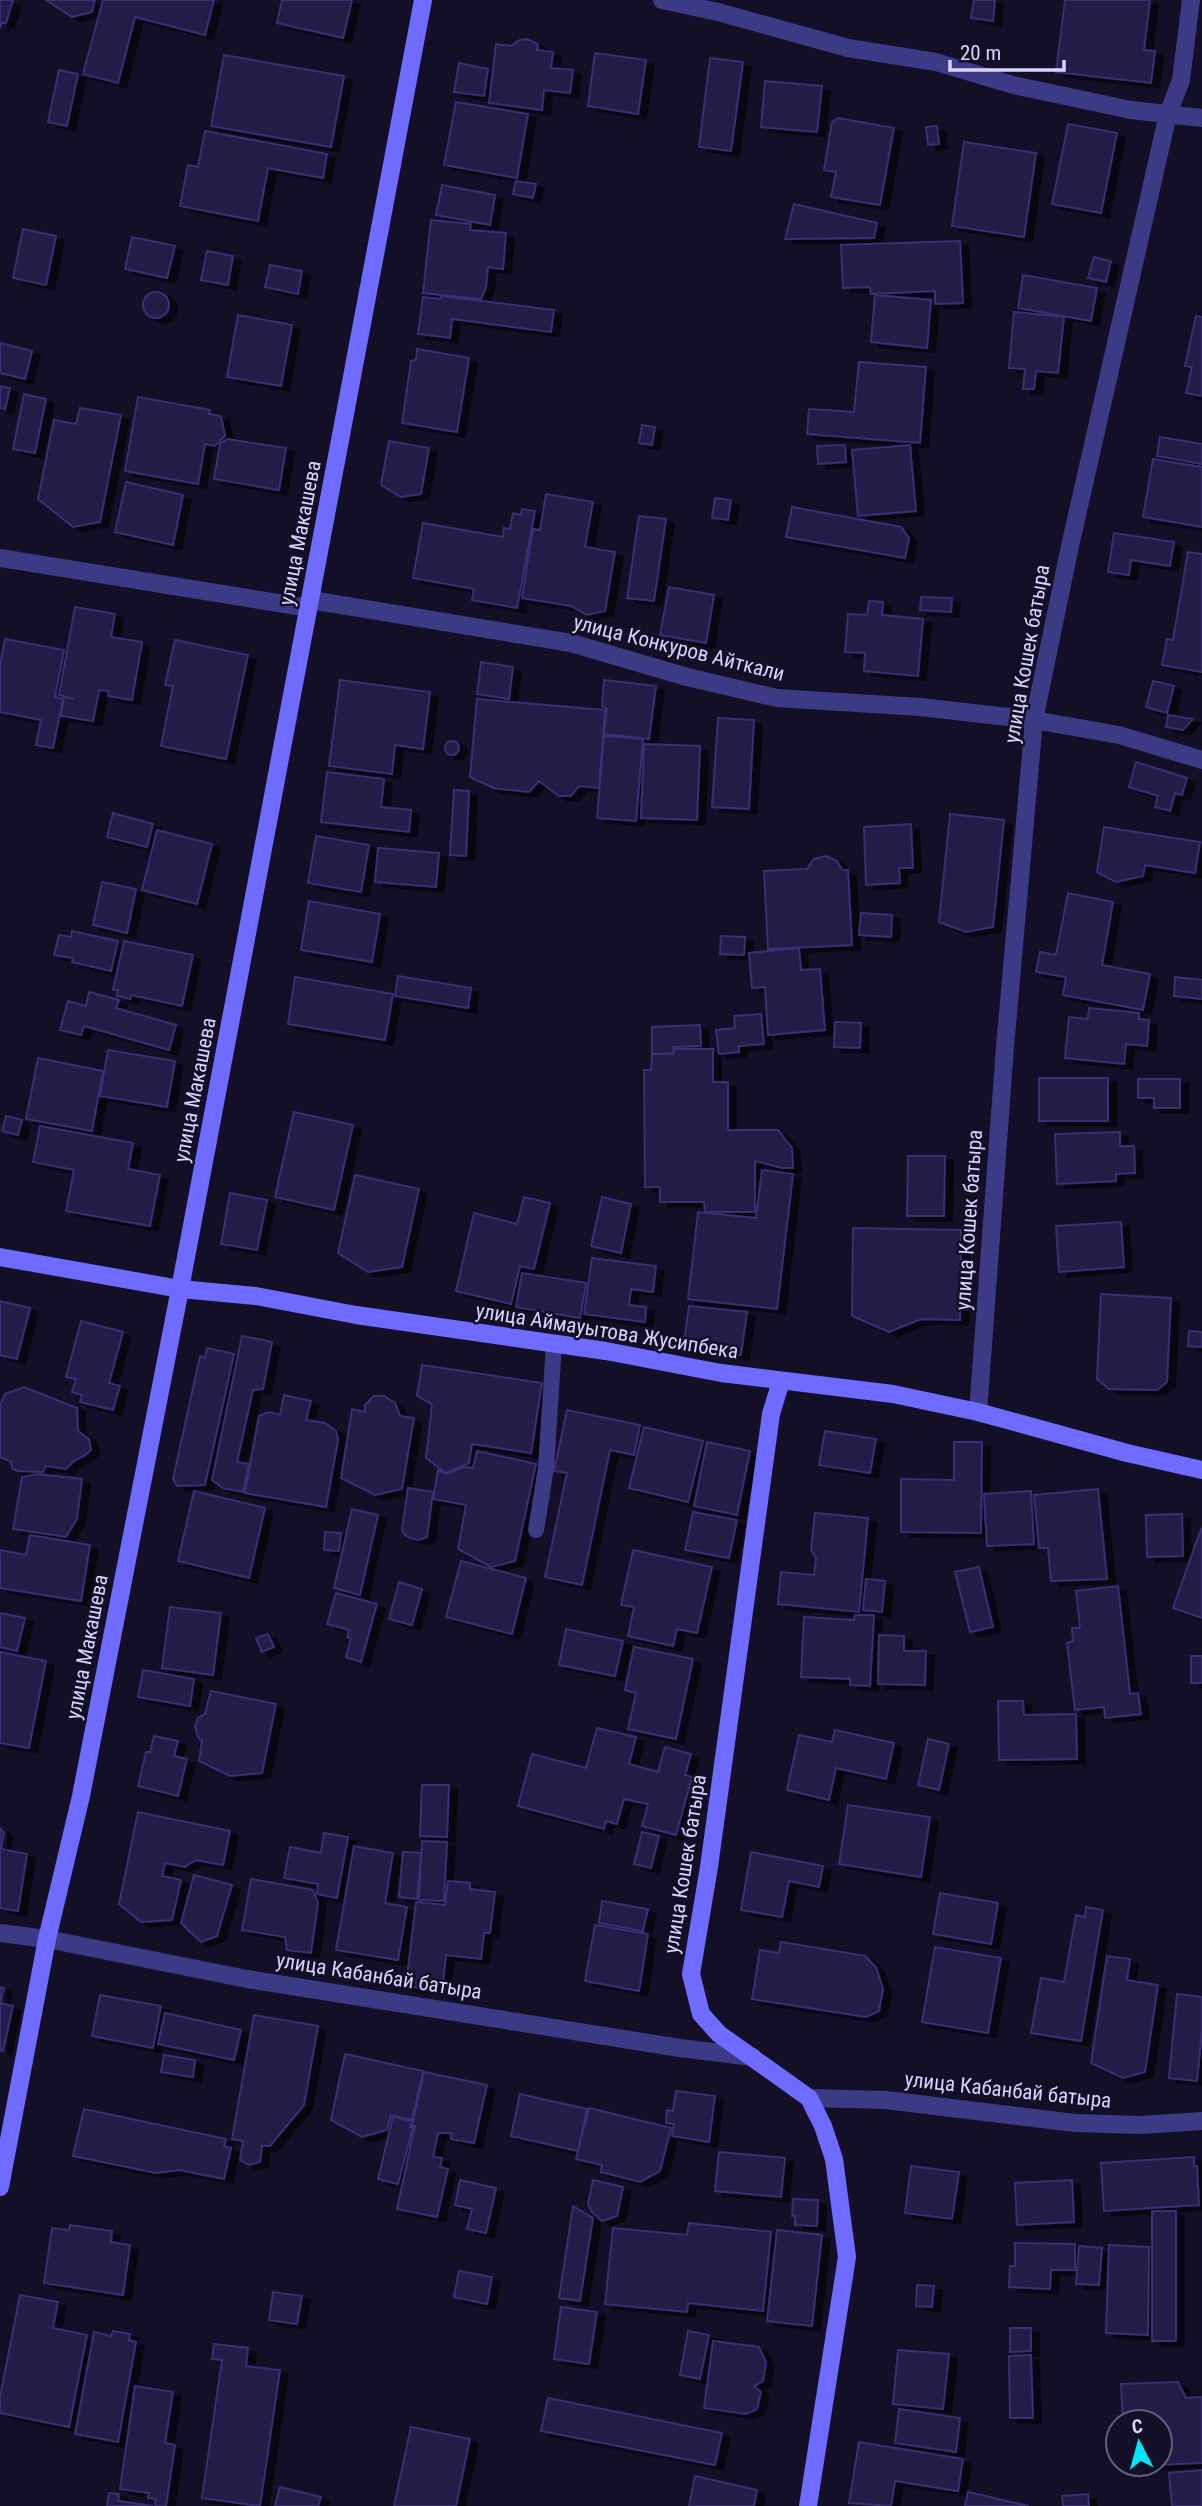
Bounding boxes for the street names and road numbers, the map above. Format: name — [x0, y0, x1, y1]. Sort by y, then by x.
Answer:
street label: улица Макашева — [274, 459, 326, 607]
street label: улица Кошек батыра — [999, 563, 1055, 745]
street label: улица Конкуров Айткали — [571, 610, 787, 686]
street label: улица Макашева — [169, 1016, 221, 1164]
street label: улица Кошек батыра — [951, 1129, 987, 1311]
street label: улица Аймауытова Жусипбека — [474, 1298, 740, 1364]
street label: улица Макашева — [61, 1573, 113, 1721]
street label: улица Кошек батыра — [659, 1773, 711, 1955]
street label: улица Кабанбай батыра — [274, 1948, 484, 2004]
street label: улица Кабанбай батыра — [903, 2067, 1113, 2113]

